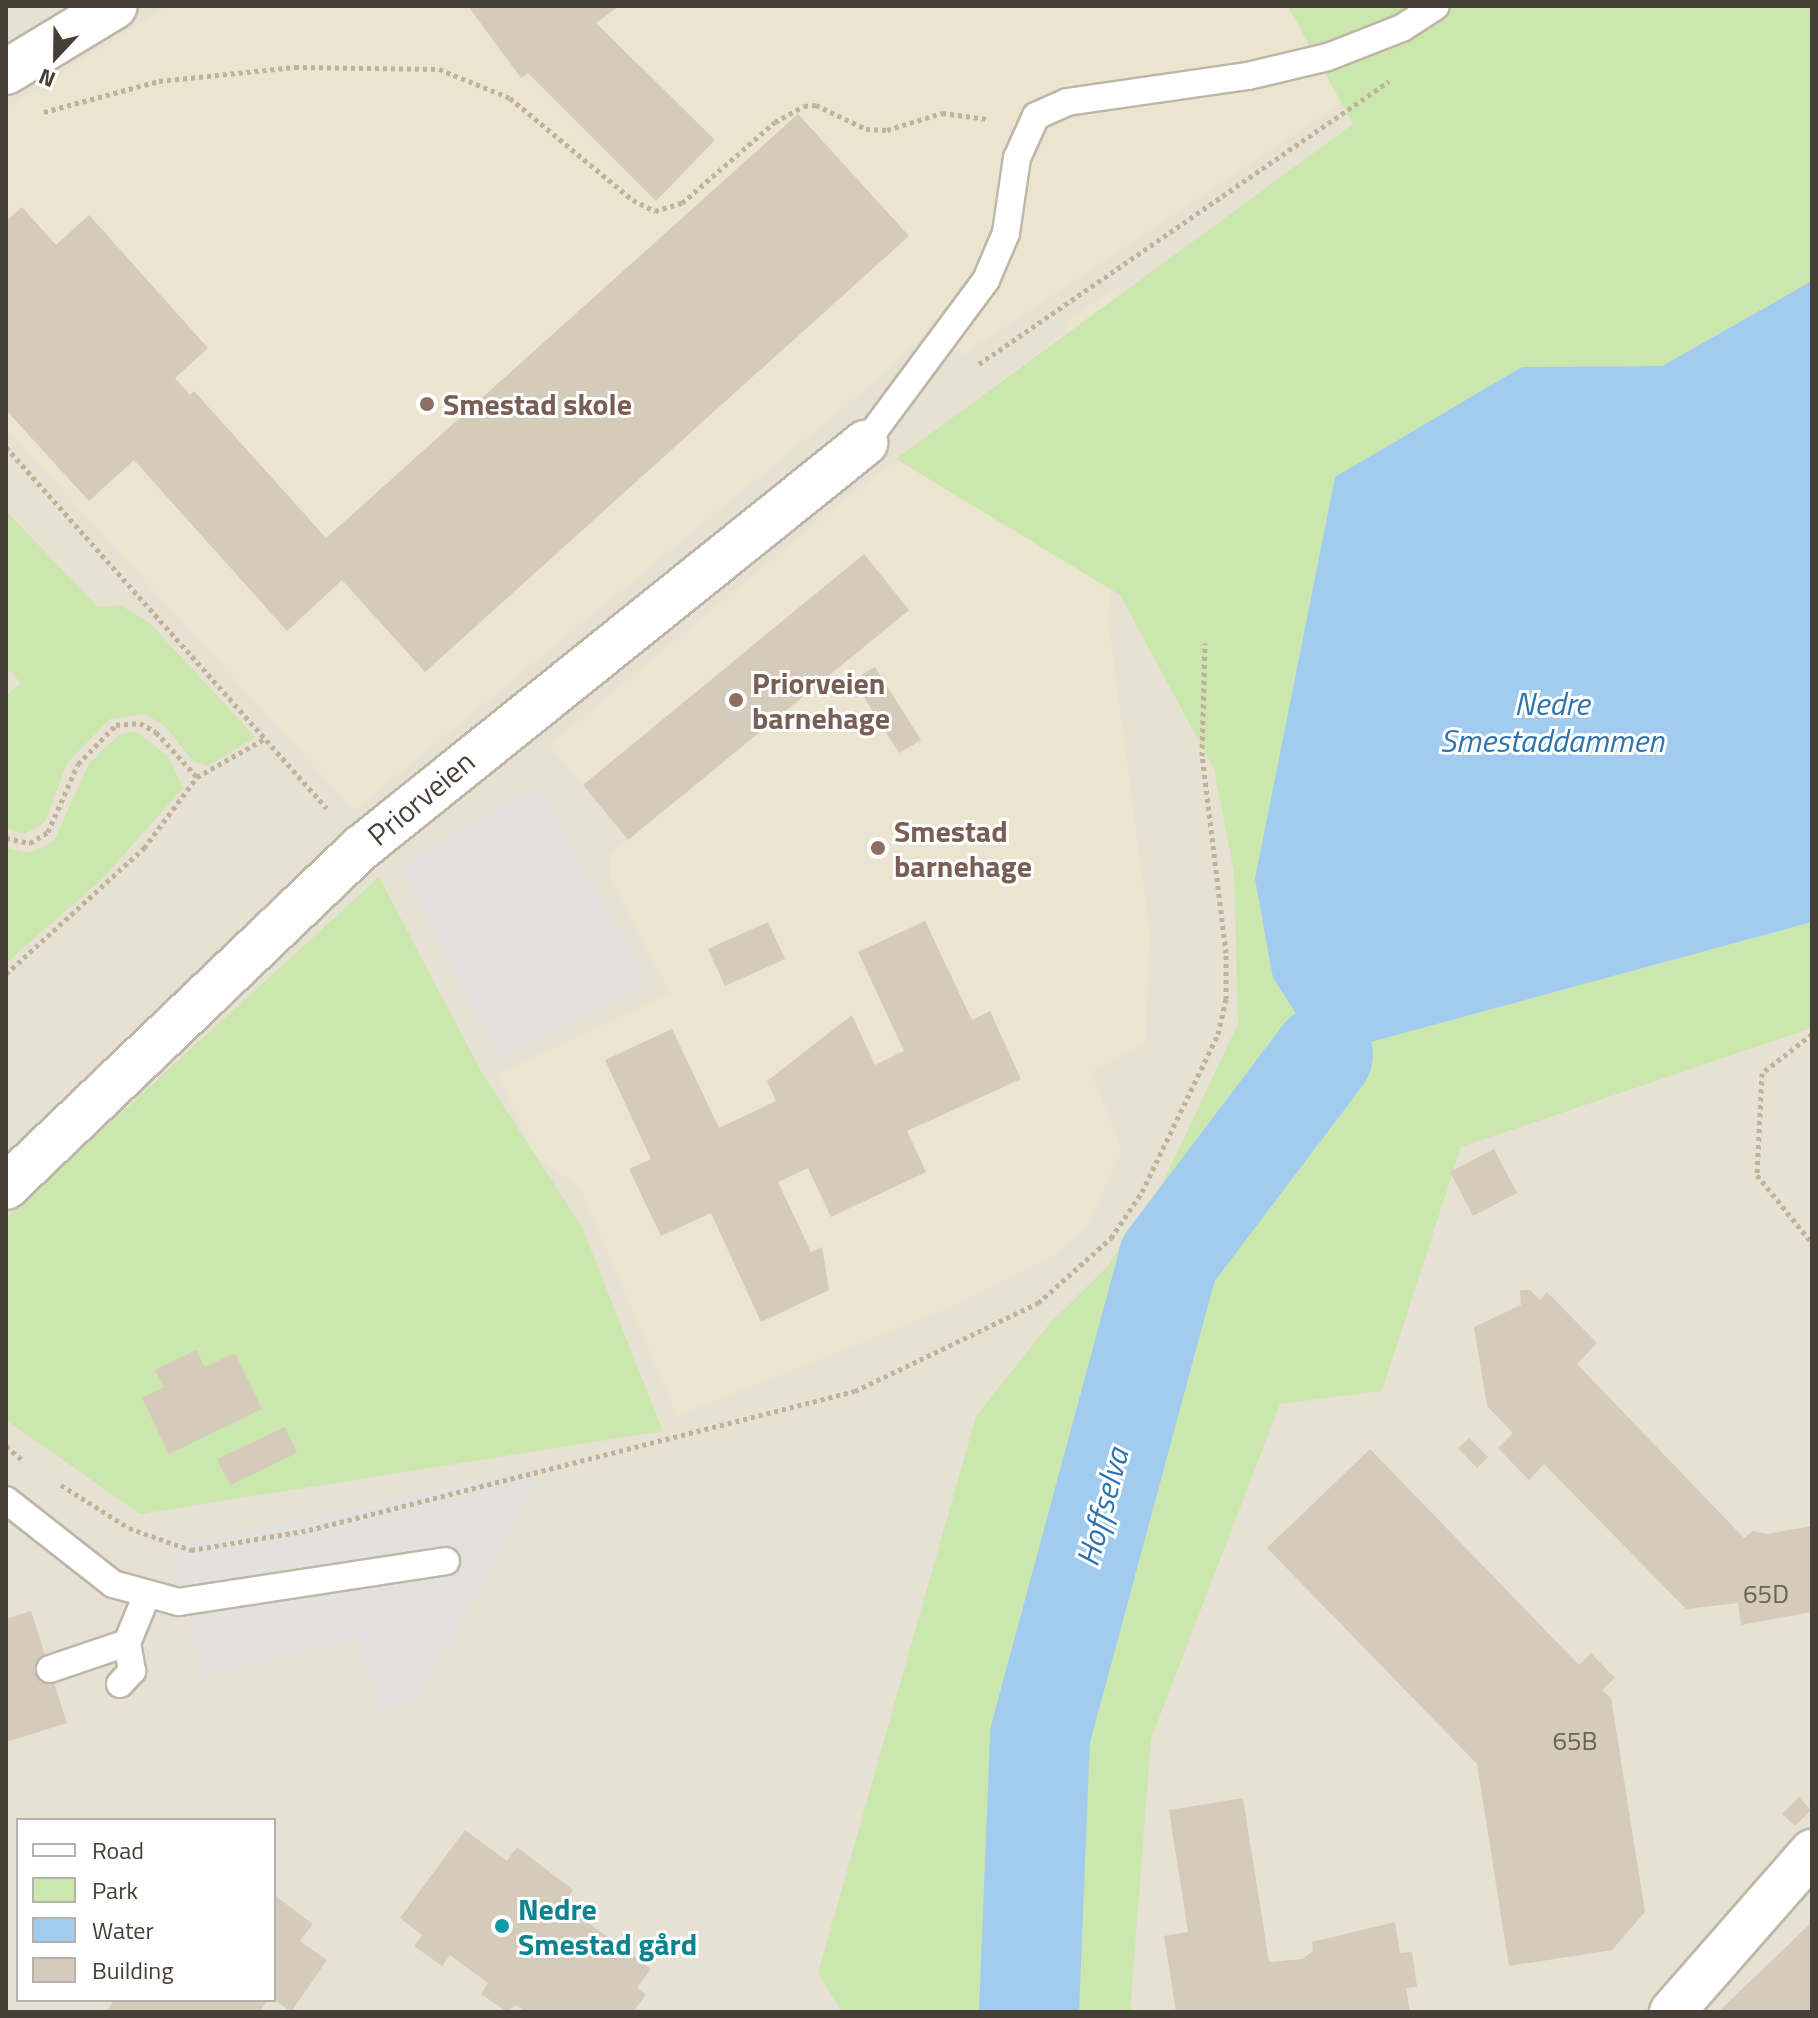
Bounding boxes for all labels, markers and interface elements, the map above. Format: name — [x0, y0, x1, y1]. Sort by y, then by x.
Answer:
north arrow — [16, 16, 96, 96]
text: N — [34, 60, 60, 97]
place label: Smestad skole — [443, 386, 632, 422]
marker: Smestad skole — [418, 395, 436, 413]
place label: Priorveien barnehage — [752, 665, 890, 736]
water label: Nedre Smestaddammen — [1440, 685, 1664, 760]
marker: Priorveien barnehage — [727, 691, 745, 709]
street label: Priorveien — [360, 743, 482, 853]
place label: Smestad barnehage — [894, 813, 1032, 884]
marker: Smestad barnehage — [869, 839, 887, 857]
water label: Hoffselva — [1068, 1444, 1136, 1570]
house number: 65D — [1743, 1578, 1789, 1610]
house number: 65B — [1552, 1725, 1598, 1757]
legend — [16, 1818, 276, 2002]
text: Road — [92, 1832, 144, 1868]
text: Park — [92, 1872, 138, 1908]
place label: Nedre Smestad gård — [518, 1891, 697, 1962]
text: Water — [92, 1912, 154, 1948]
marker: Nedre Smestad gård — [493, 1917, 511, 1935]
text: Building — [92, 1952, 174, 1988]

